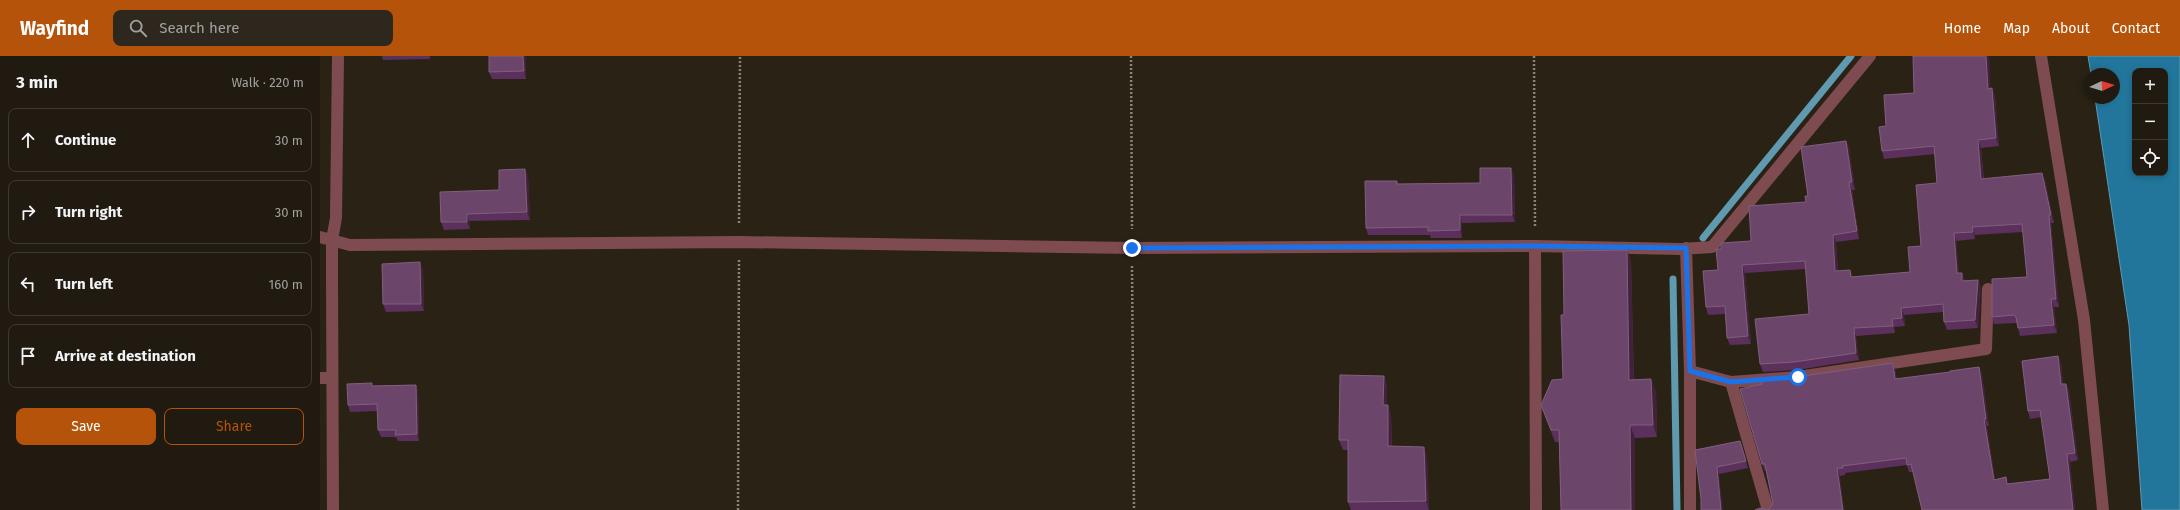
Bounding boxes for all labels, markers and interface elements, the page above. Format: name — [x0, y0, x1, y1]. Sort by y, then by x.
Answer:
search box — [113, 10, 393, 46]
text: Wayfind — [20, 17, 89, 40]
icon: search — [127, 17, 149, 39]
text: Search here — [159, 19, 239, 37]
text: Home — [1944, 20, 1981, 37]
text: Map — [2003, 20, 2030, 37]
text: About — [2052, 20, 2090, 37]
text: Contact — [2112, 20, 2160, 37]
north arrow — [2084, 68, 2120, 104]
map controls — [2132, 68, 2168, 176]
button: + — [2132, 68, 2168, 104]
text: 3 min — [16, 72, 58, 93]
text: Walk · 220 m — [232, 75, 304, 90]
button: − — [2132, 104, 2168, 140]
icon: ahead — [17, 129, 39, 151]
text: Continue — [55, 131, 116, 149]
text: 30 m — [275, 133, 303, 148]
button: locate — [2132, 140, 2168, 176]
icon: right — [17, 201, 39, 223]
text: Turn right — [55, 203, 122, 221]
text: 30 m — [275, 205, 303, 220]
route end — [1123, 239, 1141, 257]
icon: left — [17, 273, 39, 295]
text: Turn left — [55, 275, 113, 293]
text: 160 m — [269, 277, 303, 292]
icon: arrive — [17, 345, 39, 367]
text: Arrive at destination — [55, 347, 196, 365]
route start — [1789, 368, 1807, 386]
button: Save — [16, 408, 156, 445]
button: Share — [164, 408, 304, 445]

